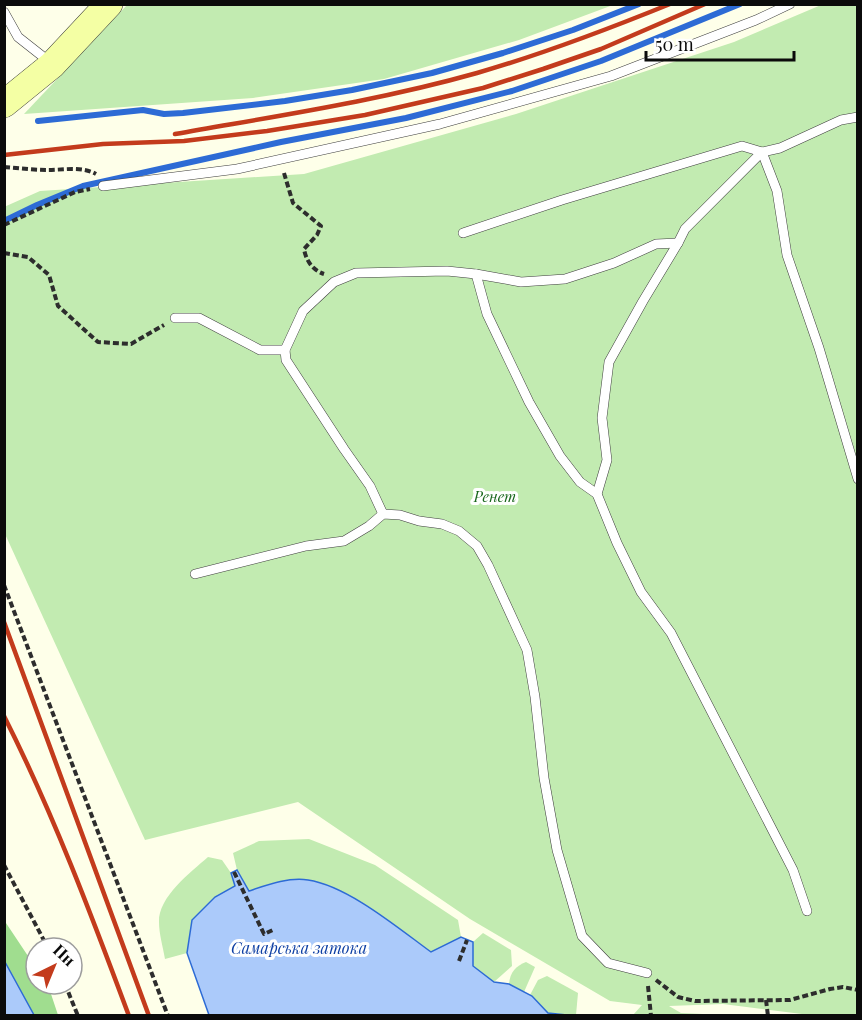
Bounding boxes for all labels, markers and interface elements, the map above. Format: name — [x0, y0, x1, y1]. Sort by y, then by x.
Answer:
scale bar — [646, 24, 794, 62]
text: 50 m — [655, 32, 694, 56]
park label: Ренет — [473, 486, 516, 506]
north arrow — [24, 936, 84, 996]
water label: Самарська затока — [231, 937, 367, 958]
text: Пн — [49, 939, 80, 970]

